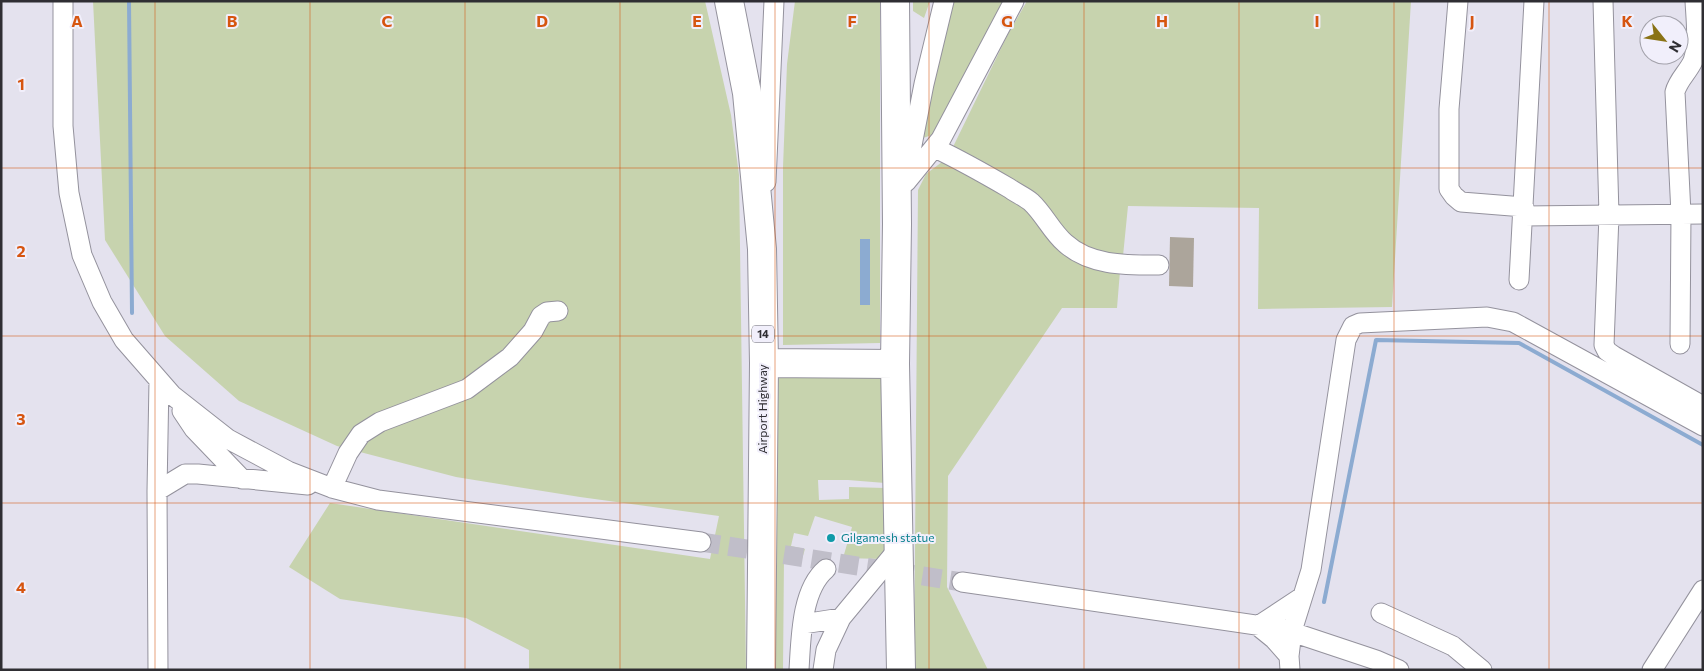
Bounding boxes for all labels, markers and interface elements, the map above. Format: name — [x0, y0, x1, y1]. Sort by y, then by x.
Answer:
text: A — [71, 11, 83, 30]
text: B — [227, 11, 238, 30]
text: C — [382, 11, 393, 30]
text: D — [536, 11, 548, 30]
text: E — [692, 11, 702, 30]
text: F — [847, 11, 857, 30]
text: G — [1001, 11, 1013, 30]
text: H — [1156, 11, 1168, 30]
text: I — [1314, 11, 1320, 30]
text: J — [1469, 11, 1475, 30]
text: K — [1621, 11, 1633, 30]
north arrow — [1639, 15, 1689, 65]
text: N — [1666, 38, 1686, 56]
text: 1 — [17, 74, 25, 93]
text: 2 — [16, 241, 26, 260]
road number: 14 — [752, 326, 774, 342]
street label: Airport Highway — [755, 364, 769, 454]
text: 3 — [16, 409, 26, 428]
place label: Gilgamesh statue — [841, 530, 935, 544]
marker: Gilgamesh statue — [825, 532, 837, 544]
text: 4 — [16, 577, 26, 596]

